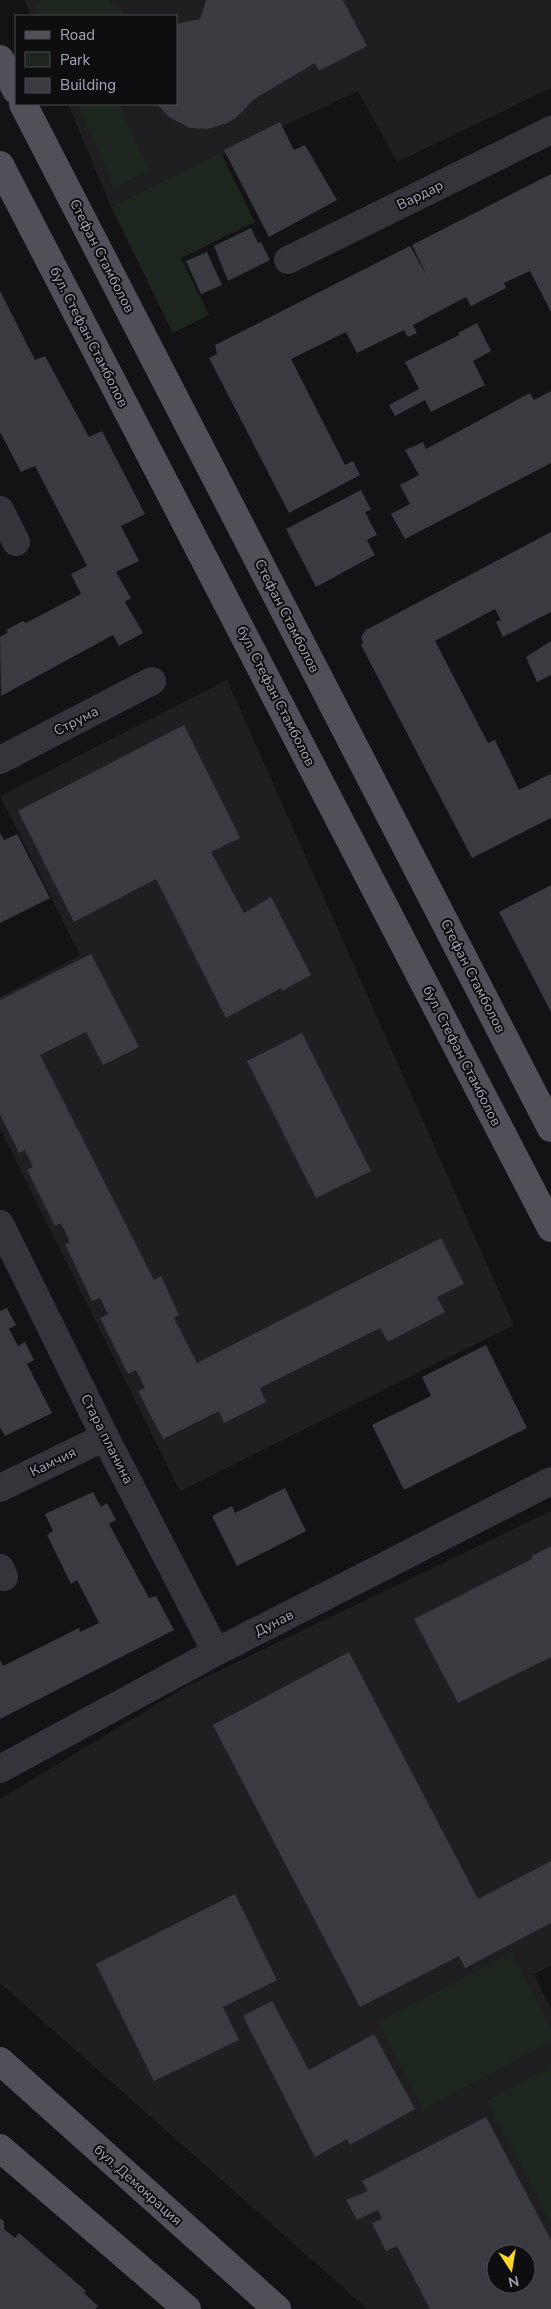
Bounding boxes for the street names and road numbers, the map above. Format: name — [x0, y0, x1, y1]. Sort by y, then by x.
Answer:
street label: Вардар — [394, 176, 446, 214]
street label: Стефан Стамболов — [65, 196, 139, 316]
street label: бул. Стефан Стамболов — [45, 264, 133, 411]
street label: Стефан Стамболов — [250, 556, 324, 676]
street label: бул. Стефан Стамболов — [232, 623, 320, 770]
street label: Струма — [50, 702, 102, 740]
street label: Стефан Стамболов — [436, 916, 510, 1036]
street label: бул. Стефан Стамболов — [418, 983, 506, 1130]
street label: Стара планина — [76, 1391, 138, 1487]
street label: Камчия — [27, 1443, 79, 1481]
street label: Дунав — [251, 1605, 297, 1641]
street label: бул. Демокрация — [90, 2140, 186, 2230]

